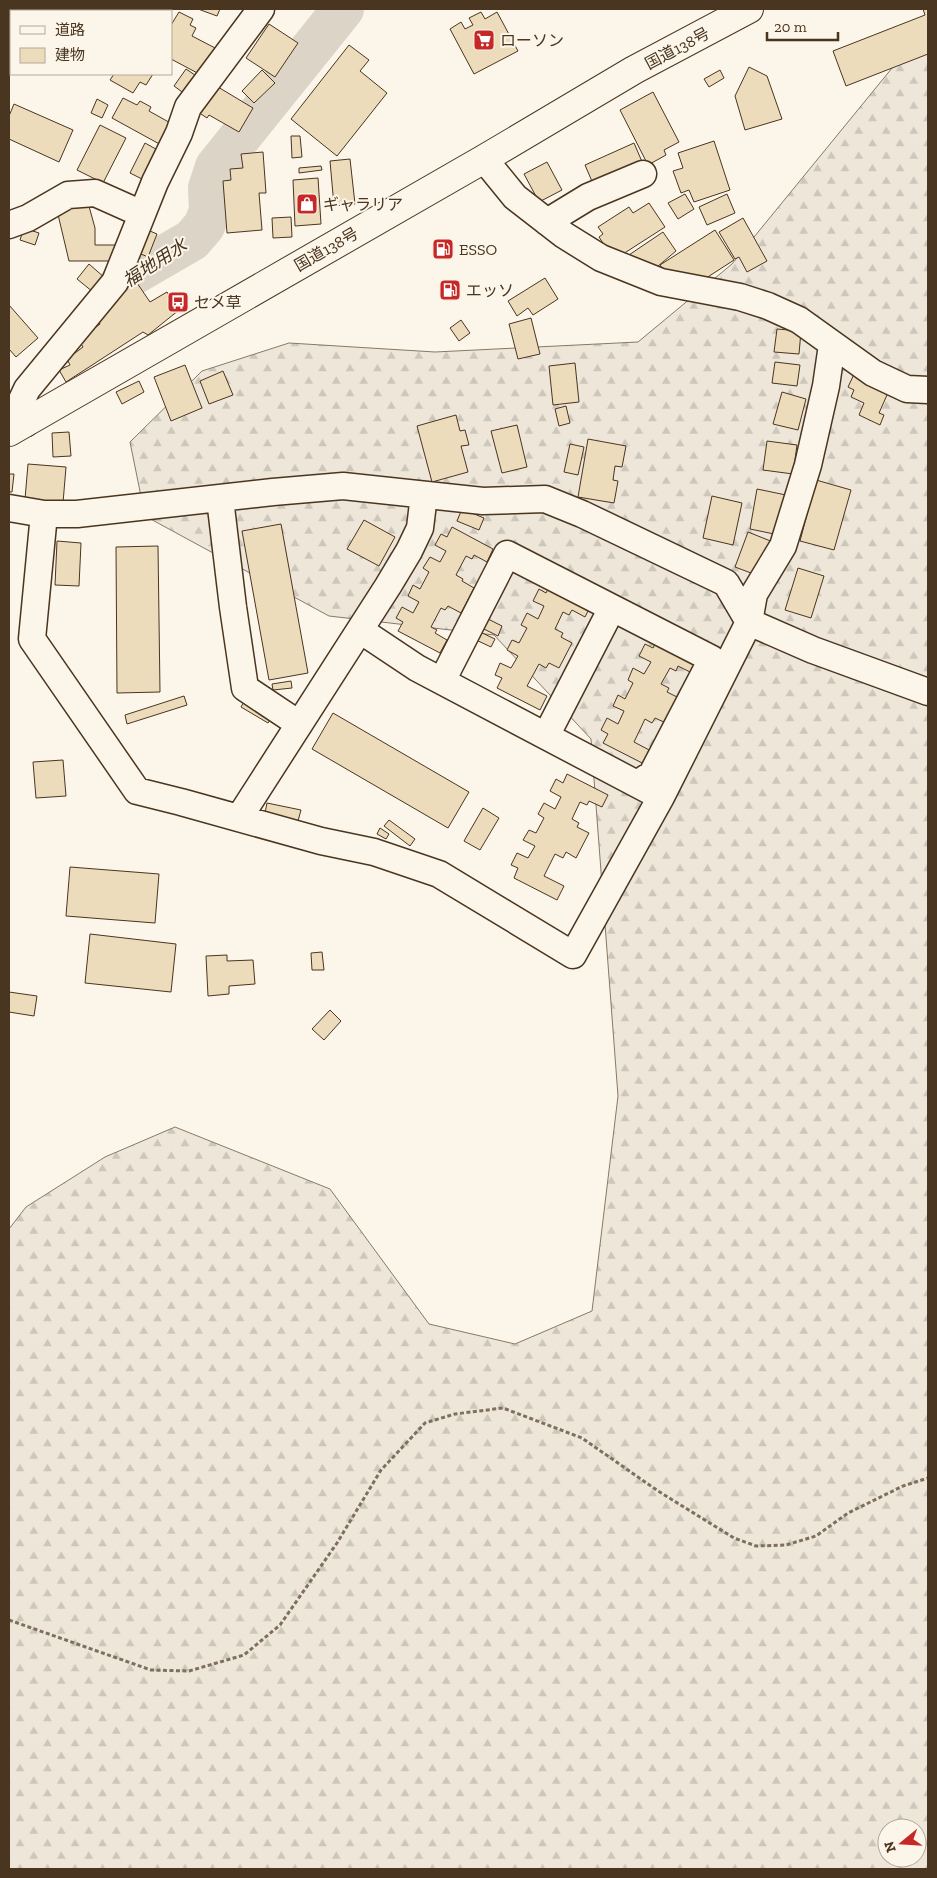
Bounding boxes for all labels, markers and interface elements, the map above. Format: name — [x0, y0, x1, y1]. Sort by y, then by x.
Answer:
legend — [10, 10, 172, 75]
scale bar — [767, 10, 838, 42]
text: 20 m — [774, 18, 807, 36]
text: 道路 — [55, 21, 85, 39]
street label: 国道138号 — [642, 23, 713, 73]
supermarket icon: ローソン — [472, 28, 496, 52]
place label: ローソン — [500, 31, 564, 50]
text: 建物 — [55, 46, 85, 64]
shop icon: ギャラリア — [295, 192, 319, 216]
place label: ギャラリア — [323, 195, 403, 214]
street label: 国道138号 — [291, 224, 362, 275]
water label: 福地用水 — [119, 233, 193, 292]
fuel station icon: ESSO — [431, 237, 455, 261]
place label: ESSO — [459, 240, 497, 259]
fuel station icon: エッソ — [438, 278, 462, 302]
place label: エッソ — [466, 281, 514, 300]
bus stop icon: セメ草 — [166, 290, 190, 314]
place label: セメ草 — [194, 293, 242, 312]
north arrow — [877, 1818, 927, 1868]
text: N — [880, 1839, 900, 1855]

